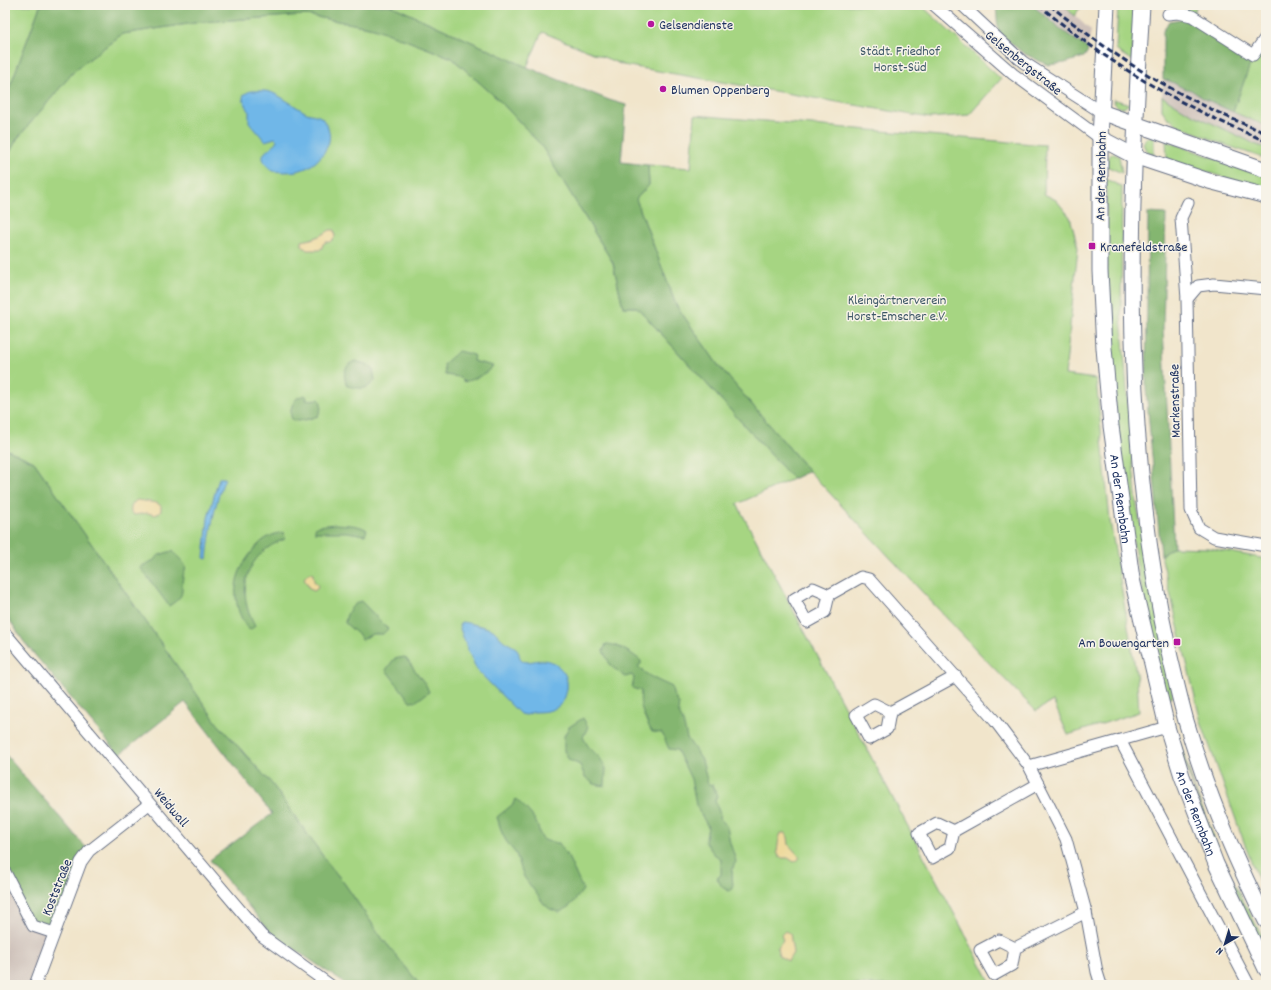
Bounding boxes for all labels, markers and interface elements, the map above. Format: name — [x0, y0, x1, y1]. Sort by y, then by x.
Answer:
place label: Gelsendienste — [659, 16, 733, 36]
marker: Gelsendienste — [646, 19, 656, 29]
street label: Gelsenbergstraße — [980, 26, 1066, 101]
park label: Städt. Friedhof Horst-Süd — [860, 42, 941, 78]
place label: Blumen Oppenberg — [671, 81, 770, 101]
marker: Blumen Oppenberg — [658, 84, 668, 94]
street label: An der Rennbahn — [1091, 131, 1113, 221]
place label: Kranefeldstraße — [1100, 238, 1187, 258]
marker: Kranefeldstraße — [1087, 241, 1097, 251]
park label: Kleingärtnerverein Horst-Emscher e.V. — [847, 291, 947, 327]
street label: Markenstraße — [1165, 364, 1187, 438]
street label: An der Rennbahn — [1103, 453, 1135, 545]
place label: Am Bowengarten — [1078, 634, 1169, 654]
marker: Am Bowengarten — [1172, 637, 1182, 647]
street label: An der Rennbahn — [1169, 769, 1220, 859]
street label: Weidwall — [148, 784, 193, 833]
street label: Koststraße — [37, 856, 78, 919]
north arrow — [1205, 924, 1245, 964]
text: N — [1213, 942, 1227, 958]

